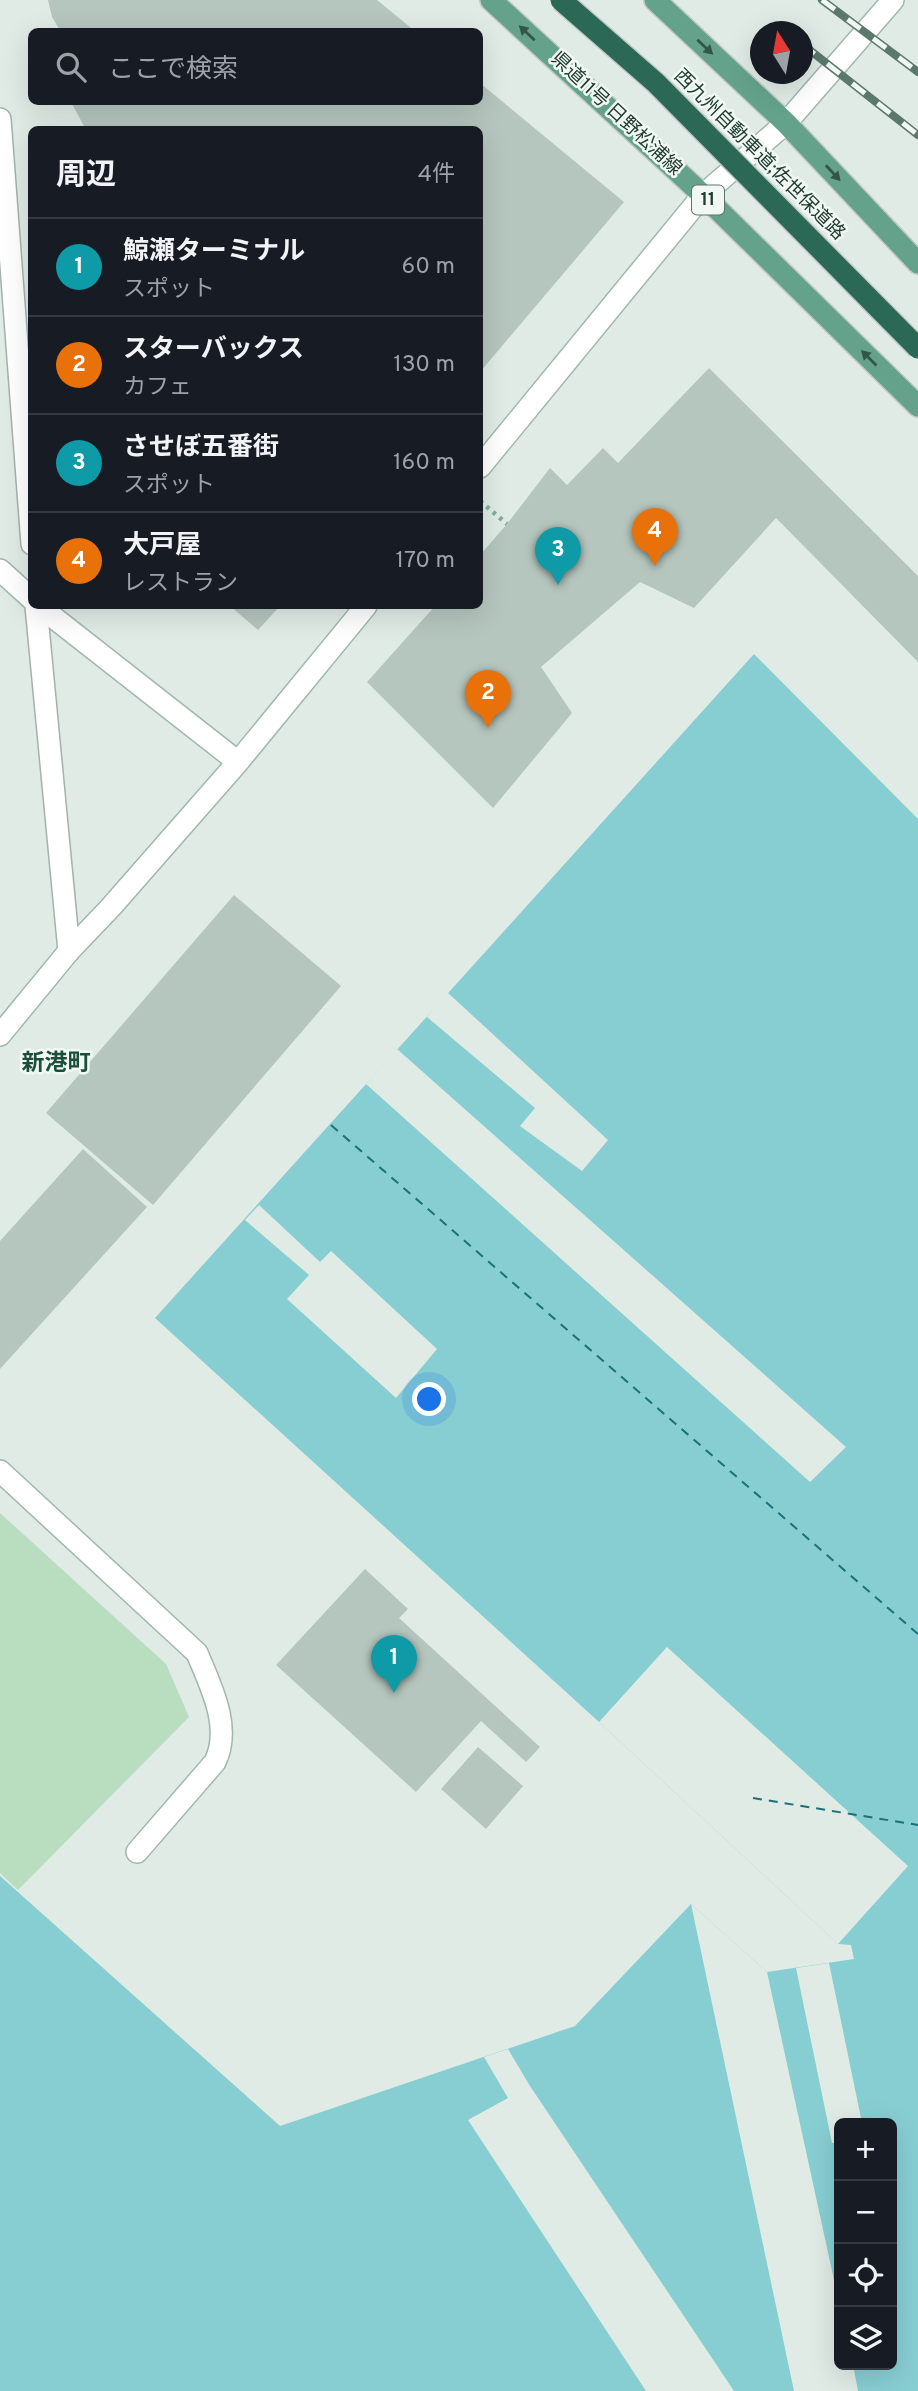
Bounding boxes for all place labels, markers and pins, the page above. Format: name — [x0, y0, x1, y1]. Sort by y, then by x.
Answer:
pin: 4 — [632, 508, 678, 566]
pin: 3 — [535, 527, 581, 585]
pin: 2 — [465, 670, 511, 728]
pin: 1 — [371, 1635, 417, 1693]

